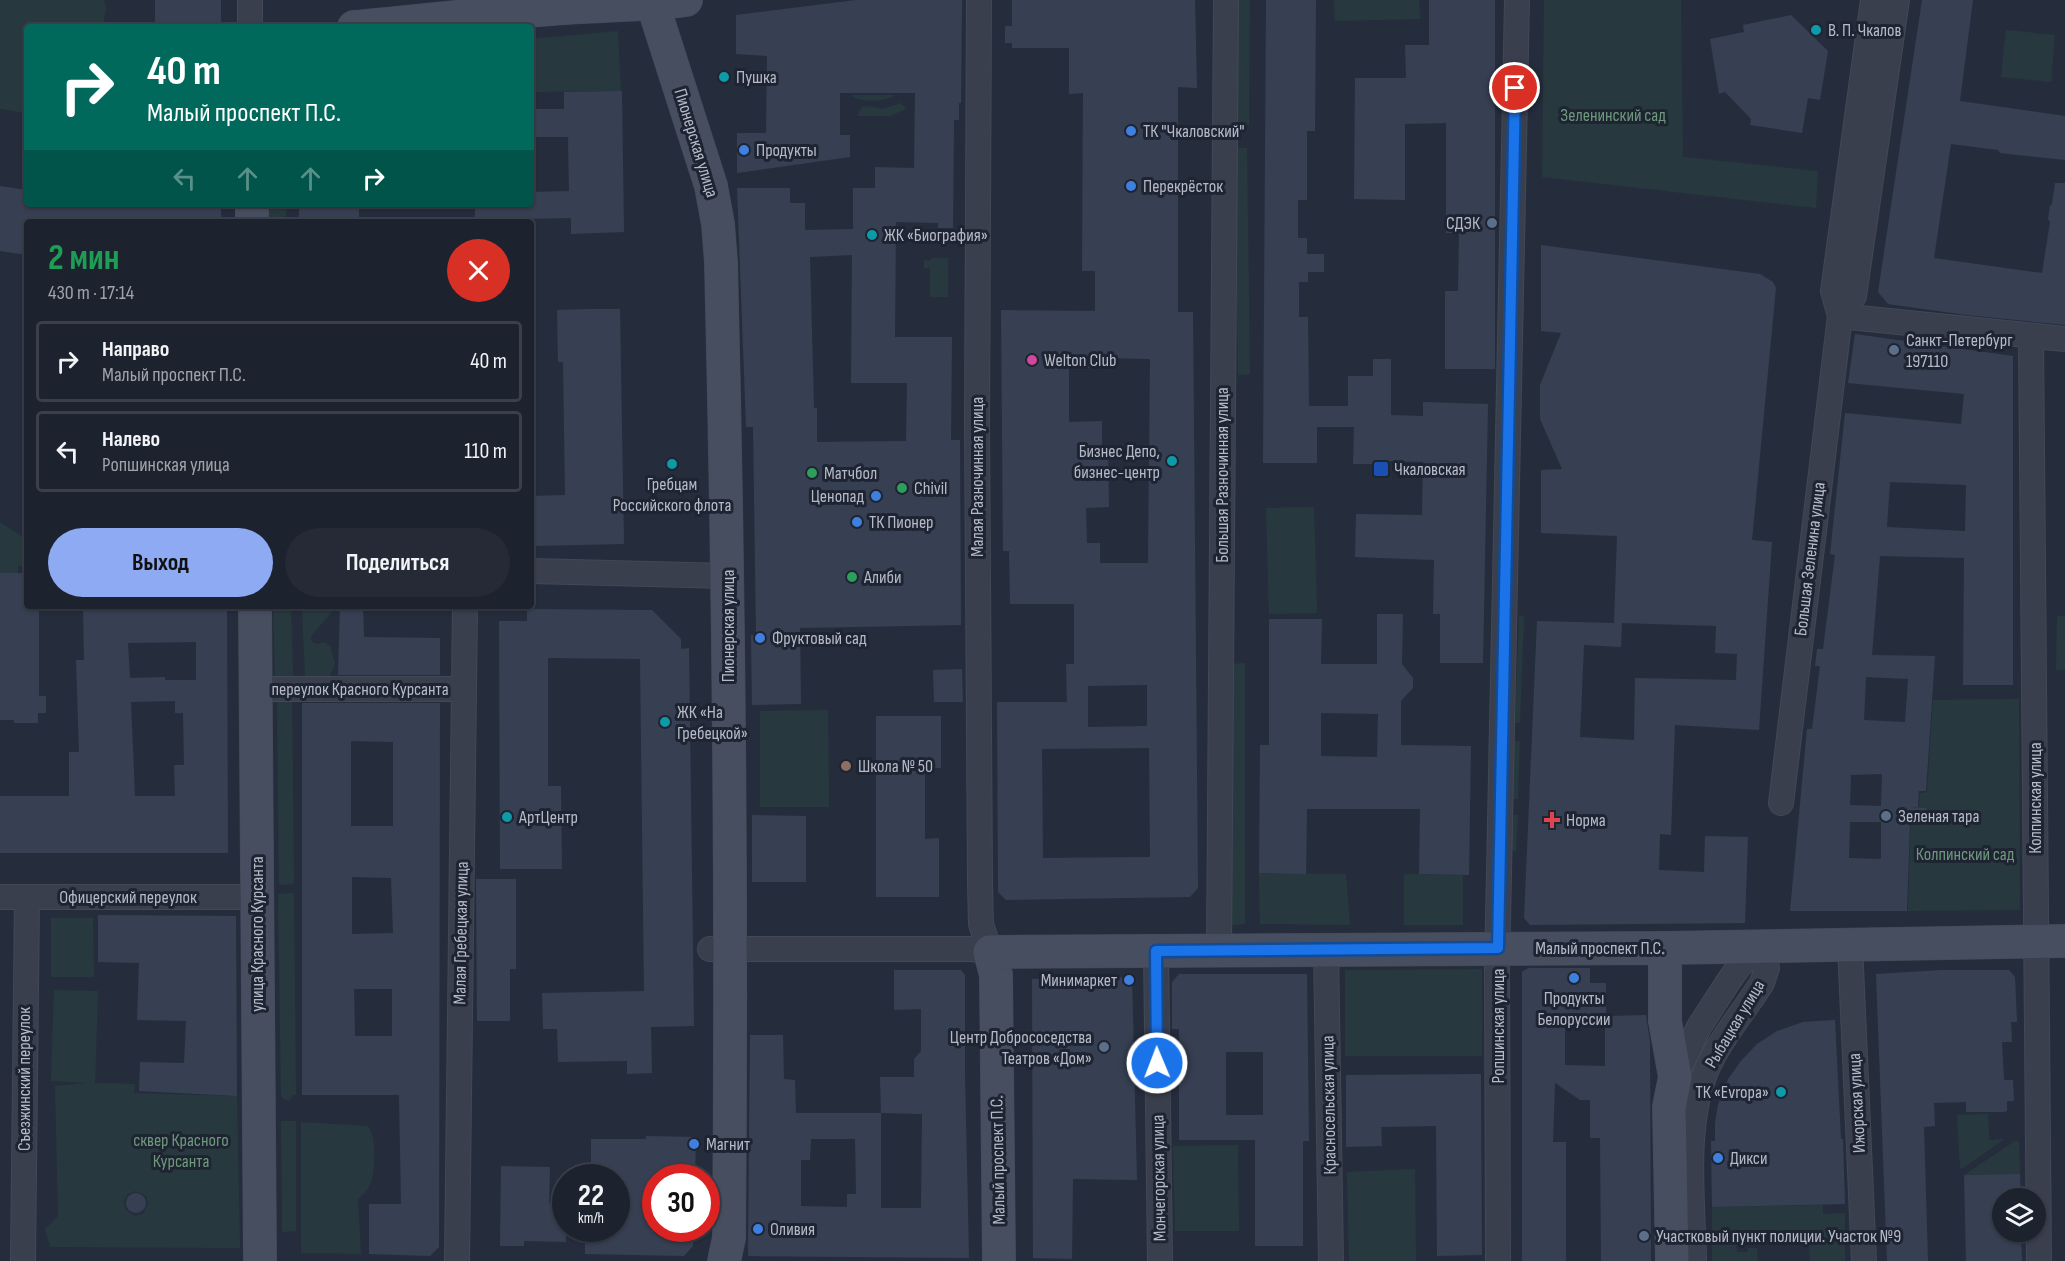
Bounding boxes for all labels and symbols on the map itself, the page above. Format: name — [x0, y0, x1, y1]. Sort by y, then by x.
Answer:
place label: В. П. Чкалов — [1828, 20, 1902, 41]
marker: В. П. Чкалов — [1809, 23, 1823, 37]
pin — [1489, 62, 1540, 113]
place label: Пушка — [736, 67, 777, 88]
marker: Пушка — [717, 70, 731, 84]
street label: Пионерская улица — [669, 86, 723, 200]
park label: Зеленинский сад — [1560, 105, 1666, 126]
place label: ТК "Чкаловский" — [1143, 121, 1245, 142]
marker: ТК "Чкаловский" — [1124, 124, 1138, 138]
place label: Продукты — [756, 140, 817, 161]
marker: Продукты — [737, 143, 751, 157]
place label: Перекрёсток — [1143, 176, 1223, 197]
marker: Перекрёсток — [1124, 179, 1138, 193]
place label: СДЭК — [1446, 213, 1481, 234]
marker: СДЭК — [1485, 216, 1499, 230]
place label: ЖК «Биография» — [884, 225, 988, 246]
marker: ЖК «Биография» — [865, 228, 879, 242]
place label: Санкт-Петербург 197110 — [1906, 330, 2013, 372]
marker: Санкт-Петербург 197110 — [1887, 343, 1901, 357]
place label: Welton Club — [1044, 350, 1116, 371]
marker: Welton Club — [1025, 353, 1039, 367]
street label: Большая Разночинная улица — [1212, 387, 1233, 563]
street label: Малая Разночинная улица — [967, 397, 988, 557]
place label: Бизнес Депо, бизнес-центр — [1074, 441, 1160, 483]
marker: Бизнес Депо, бизнес-центр — [1165, 454, 1179, 468]
marker: Гребцам Российского флота — [665, 457, 679, 471]
place label: Чкаловская — [1394, 459, 1466, 480]
marker: Чкаловская — [1372, 460, 1390, 478]
place label: Матчбол — [824, 463, 877, 484]
marker: Матчбол — [805, 466, 819, 480]
place label: Гребцам Российского флота — [613, 474, 731, 516]
place label: Chivil — [914, 478, 947, 499]
marker: Chivil — [895, 481, 909, 495]
street label: Большая Зеленина улица — [1790, 481, 1830, 637]
place label: Ценопад — [811, 486, 865, 507]
marker: Ценопад — [869, 489, 883, 503]
place label: ТК Пионер — [869, 512, 934, 533]
marker: ТК Пионер — [850, 515, 864, 529]
place label: Алиби — [863, 567, 902, 588]
street label: Пионерская улица — [718, 570, 739, 682]
marker: Алиби — [845, 570, 859, 584]
place label: Фруктовый сад — [772, 628, 867, 649]
marker: Фруктовый сад — [753, 631, 767, 645]
street label: переулок Красного Курсанта — [271, 679, 449, 700]
place label: ЖК «На Гребецкой» — [677, 702, 748, 744]
marker: ЖК «На Гребецкой» — [658, 715, 672, 729]
street label: Колпинская улица — [2025, 742, 2046, 854]
place label: Школа № 50 — [858, 756, 933, 777]
marker: Школа № 50 — [839, 759, 853, 773]
place label: Зеленая тара — [1898, 806, 1979, 827]
place label: АртЦентр — [518, 807, 578, 828]
marker: Зеленая тара — [1879, 809, 1893, 823]
marker: АртЦентр — [500, 810, 514, 824]
place label: Норма — [1566, 810, 1606, 831]
marker: Норма — [1543, 811, 1561, 829]
park label: Колпинский сад — [1916, 844, 2015, 865]
street label: улица Красного Курсанта — [247, 856, 268, 1012]
street label: Малая Гребецкая улица — [449, 861, 473, 1005]
street label: Офицерский переулок — [59, 887, 197, 908]
street label: Малый проспект П.С. — [1535, 938, 1665, 959]
street label: Ропшинская улица — [1488, 968, 1509, 1083]
place label: Минимаркет — [1041, 970, 1117, 991]
marker: Продукты Белоруссии — [1567, 971, 1581, 985]
marker: Минимаркет — [1122, 973, 1136, 987]
street label: Рыбацкая улица — [1701, 976, 1769, 1072]
place label: Продукты Белоруссии — [1537, 988, 1611, 1030]
street label: Съезжинский переулок — [14, 1007, 35, 1151]
place label: Центр Добрососедства Театров «Дом» — [950, 1027, 1092, 1069]
position arrow — [1125, 1031, 1189, 1095]
street label: Красносельская улица — [1317, 1035, 1341, 1175]
marker: Центр Добрососедства Театров «Дом» — [1097, 1040, 1111, 1054]
street label: Ижорская улица — [1844, 1052, 1870, 1154]
place label: ТК «Evropa» — [1695, 1082, 1769, 1103]
marker: ТК «Evropa» — [1774, 1085, 1788, 1099]
street label: Малый проспект П.С. — [986, 1095, 1010, 1225]
street label: Мончегорская улица — [1147, 1114, 1171, 1242]
park label: сквер Красного Курсанта — [133, 1130, 229, 1172]
place label: Магнит — [706, 1134, 750, 1155]
marker: Магнит — [687, 1137, 701, 1151]
place label: Дикси — [1730, 1148, 1767, 1169]
marker: Дикси — [1711, 1151, 1725, 1165]
speed limit sign: 30 — [642, 1164, 720, 1242]
place label: Оливия — [770, 1219, 815, 1240]
marker: Оливия — [751, 1222, 765, 1236]
place label: Участковый пункт полиции. Участок №9 — [1656, 1226, 1901, 1247]
marker: Участковый пункт полиции. Участок №9 — [1637, 1229, 1651, 1243]

